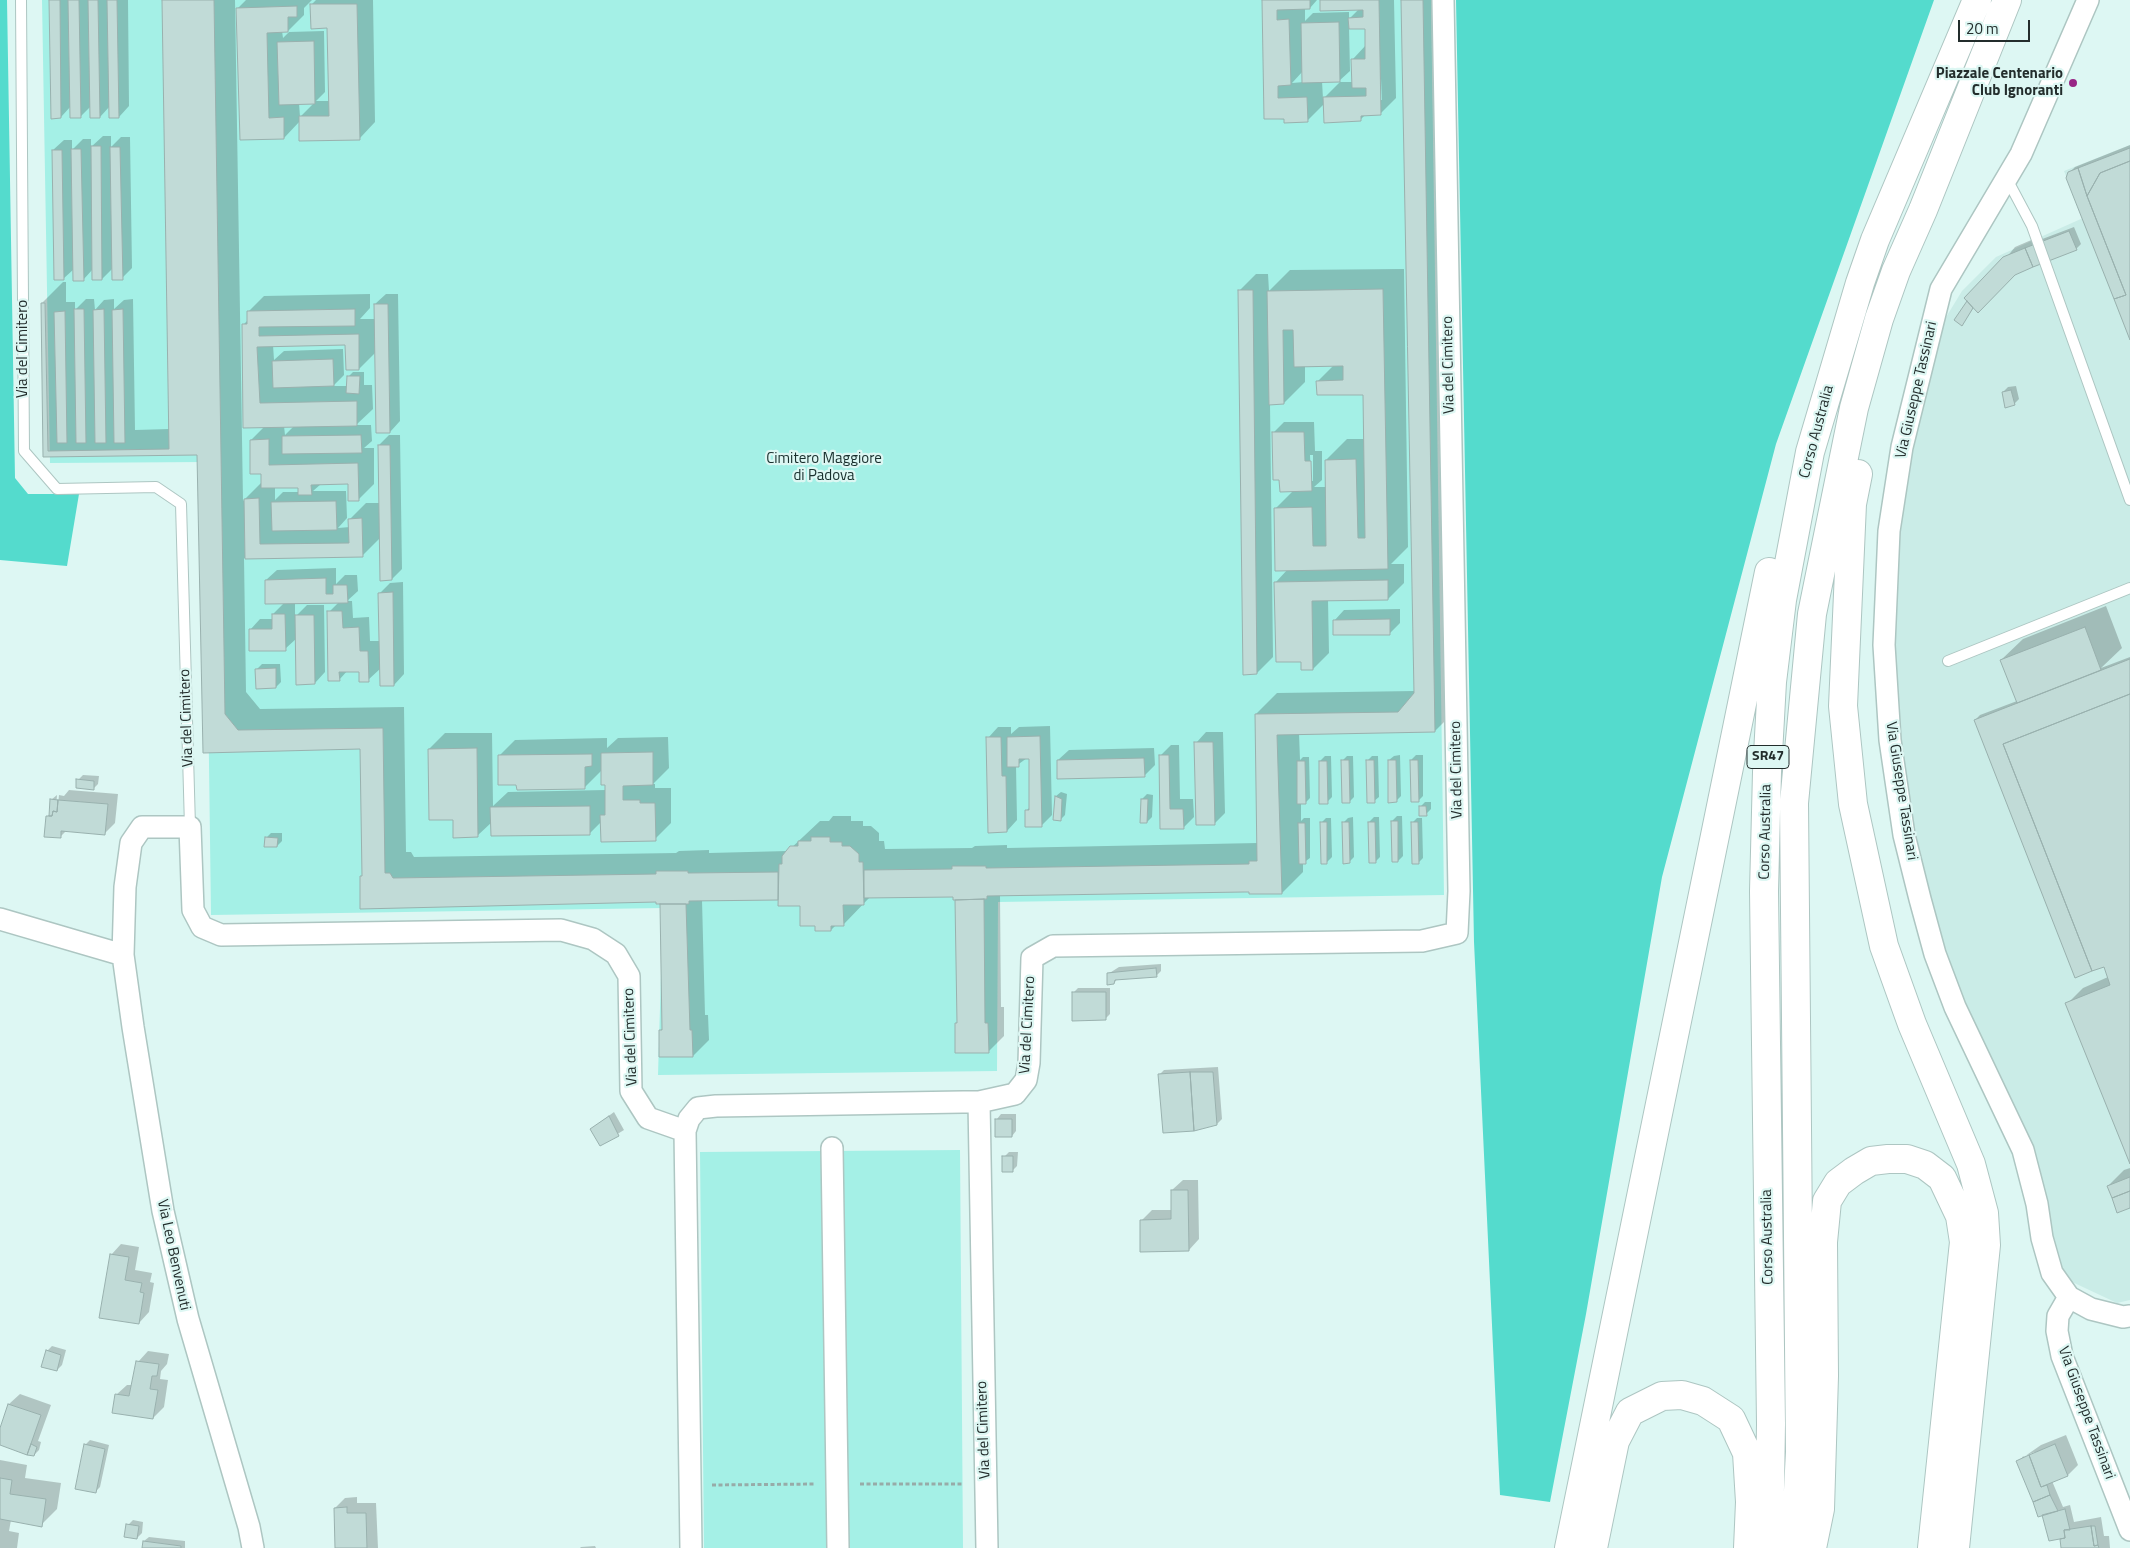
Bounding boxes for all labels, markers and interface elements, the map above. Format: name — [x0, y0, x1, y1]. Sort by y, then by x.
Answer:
scale bar — [1960, 10, 2032, 42]
text: 20 m — [1966, 17, 1999, 40]
place label: Piazzale Centenario Club Ignoranti — [1936, 65, 2063, 100]
marker: Piazzale Centenario Club Ignoranti — [2067, 77, 2079, 89]
street label: Via del Cimitero — [14, 300, 32, 398]
street label: Via del Cimitero — [1439, 316, 1459, 414]
street label: Via Giuseppe Tassinari — [1892, 320, 1942, 460]
street label: Corso Australia — [1796, 384, 1838, 480]
park label: Cimitero Maggiore di Padova — [766, 450, 882, 485]
street label: Via del Cimitero — [176, 669, 198, 767]
street label: Via del Cimitero — [1447, 721, 1467, 819]
street label: Via Giuseppe Tassinari — [1881, 721, 1921, 861]
road number: SR47 — [1747, 746, 1789, 769]
street label: Corso Australia — [1756, 784, 1776, 880]
street label: Via del Cimitero — [1016, 976, 1040, 1074]
street label: Via del Cimitero — [620, 988, 642, 1086]
street label: Corso Australia — [1758, 1189, 1778, 1285]
street label: Via Leo Benvenuti — [152, 1198, 194, 1312]
street label: Via Giuseppe Tassinari — [2054, 1344, 2118, 1482]
street label: Via del Cimitero — [973, 1381, 995, 1479]

